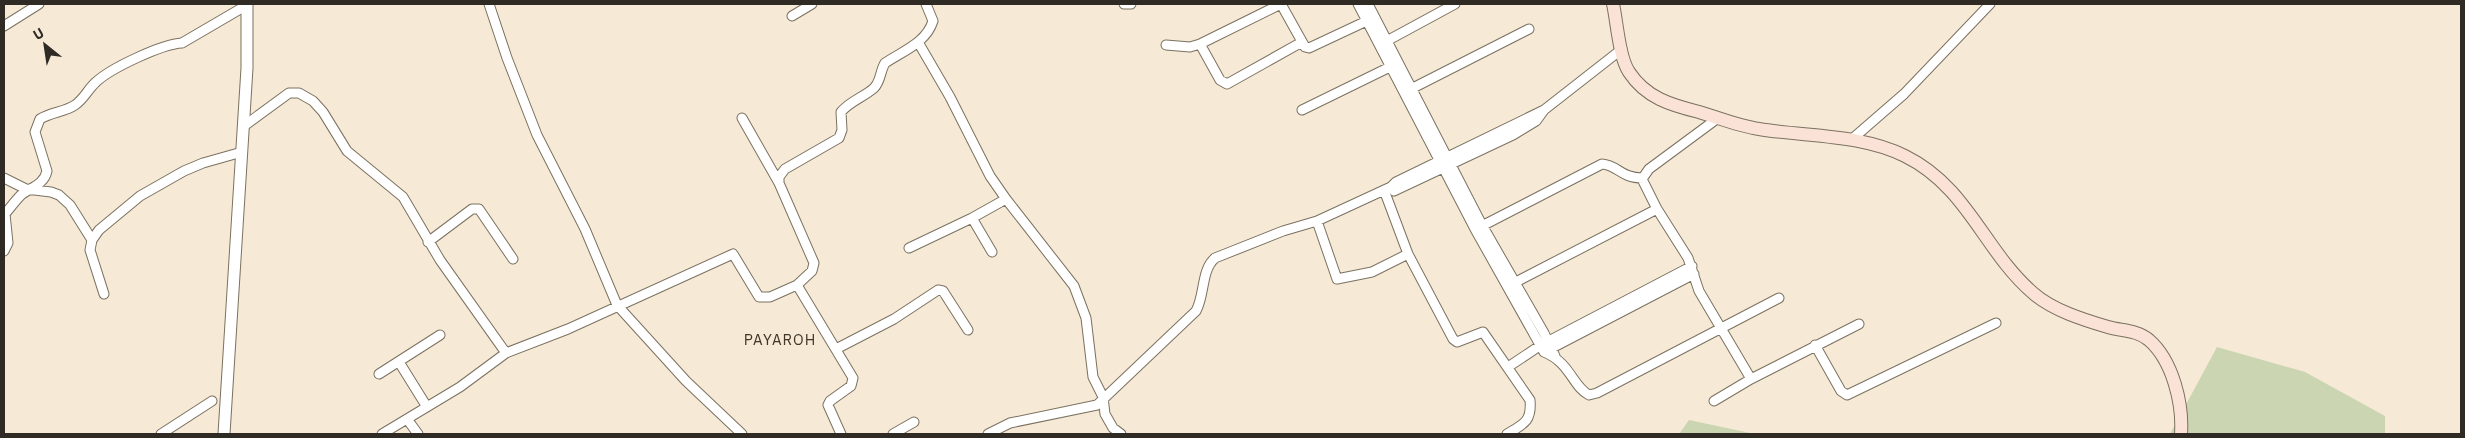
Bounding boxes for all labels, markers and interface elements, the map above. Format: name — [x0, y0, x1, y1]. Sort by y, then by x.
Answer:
north arrow — [20, 20, 70, 70]
text: U — [30, 24, 47, 44]
district label: PAYAROH — [744, 330, 816, 349]

